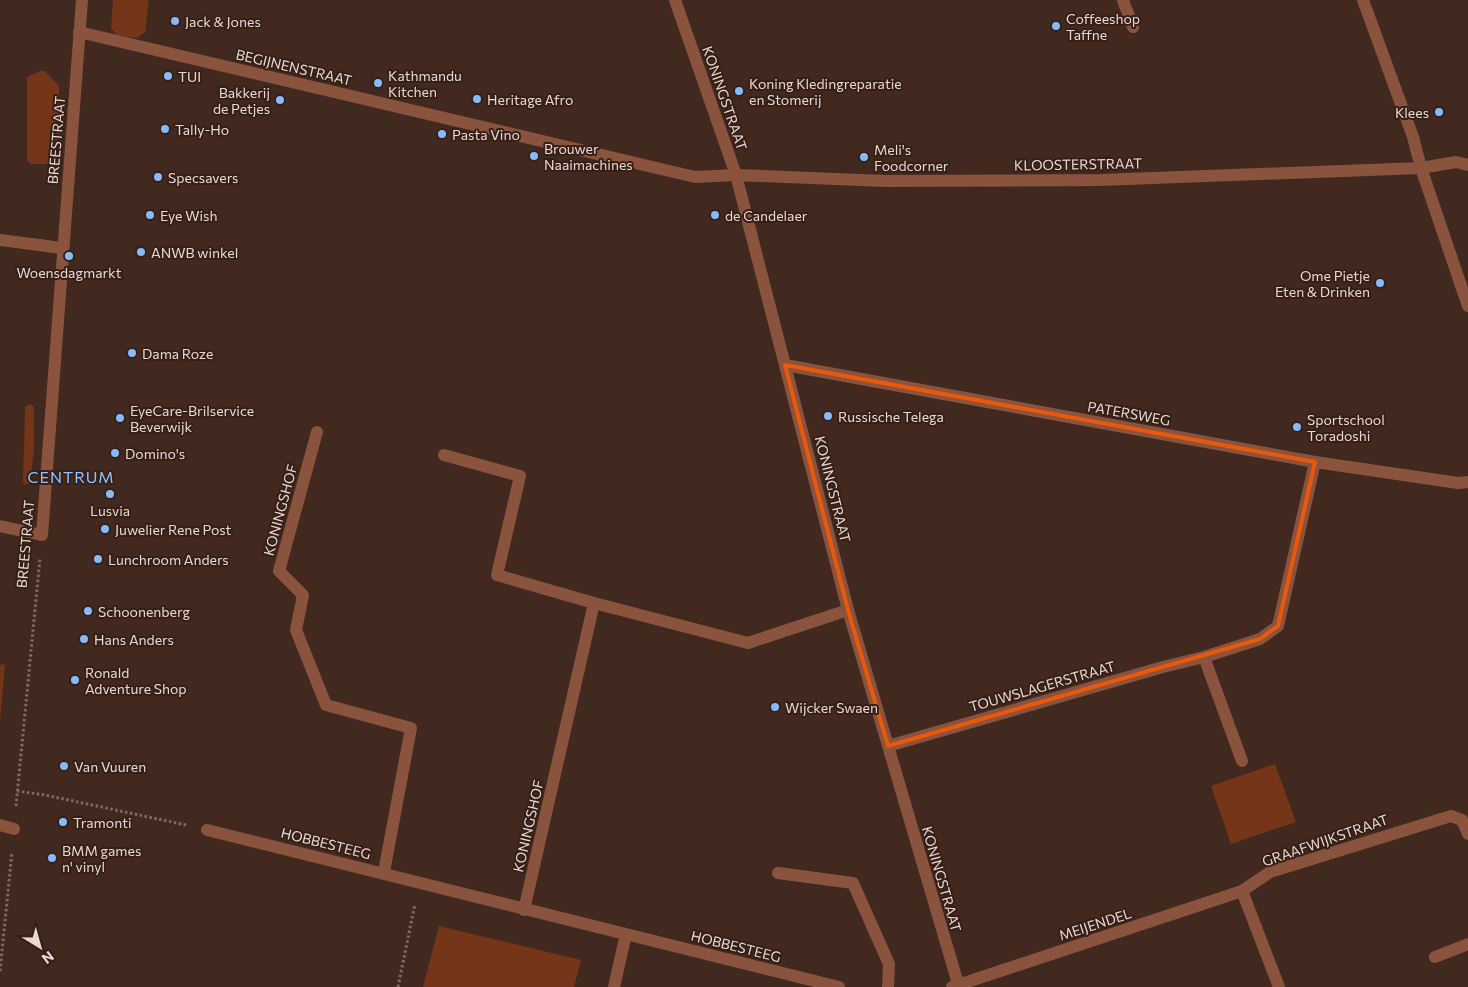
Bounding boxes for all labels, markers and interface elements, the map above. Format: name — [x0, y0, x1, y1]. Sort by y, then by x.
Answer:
place label: Coffeeshop Taffne — [1066, 10, 1140, 43]
place label: Jack & Jones — [185, 13, 261, 30]
marker: Jack & Jones — [169, 15, 181, 27]
marker: Coffeeshop Taffne — [1050, 20, 1062, 32]
street label: KONINGSTRAAT — [699, 44, 751, 152]
street label: BEGIJNENSTRAAT — [234, 45, 354, 89]
place label: Kathmandu Kitchen — [388, 67, 462, 100]
place label: TUI — [178, 68, 201, 85]
marker: TUI — [162, 70, 174, 82]
place label: Koning Kledingreparatie en Stomerij — [749, 75, 902, 108]
marker: Kathmandu Kitchen — [372, 77, 384, 89]
place label: Bakkerij de Petjes — [213, 84, 270, 117]
marker: Koning Kledingreparatie en Stomerij — [733, 85, 745, 97]
place label: Heritage Afro — [487, 91, 573, 108]
marker: Heritage Afro — [471, 93, 483, 105]
marker: Bakkerij de Petjes — [274, 94, 286, 106]
street label: BREESTRAAT — [44, 95, 68, 185]
place label: Klees — [1395, 104, 1429, 121]
marker: Klees — [1433, 106, 1445, 118]
place label: Tally-Ho — [175, 121, 229, 138]
marker: Tally-Ho — [159, 123, 171, 135]
place label: Pasta Vino — [452, 126, 520, 143]
marker: Pasta Vino — [436, 128, 448, 140]
place label: Brouwer Naaimachines — [544, 140, 633, 173]
place label: Meli's Foodcorner — [874, 141, 949, 174]
marker: Brouwer Naaimachines — [528, 150, 540, 162]
marker: Meli's Foodcorner — [858, 151, 870, 163]
street label: KLOOSTERSTRAAT — [1014, 154, 1142, 174]
place label: Specsavers — [168, 169, 238, 186]
marker: Specsavers — [152, 171, 164, 183]
place label: Eye Wish — [160, 207, 217, 224]
place label: de Candelaer — [725, 207, 808, 224]
marker: Eye Wish — [144, 209, 156, 221]
marker: de Candelaer — [709, 209, 721, 221]
place label: ANWB winkel — [151, 244, 238, 261]
marker: ANWB winkel — [135, 246, 147, 258]
marker: Woensdagmarkt — [63, 250, 75, 262]
place label: Woensdagmarkt — [17, 264, 122, 281]
place label: Ome Pietje Eten & Drinken — [1275, 267, 1370, 300]
marker: Ome Pietje Eten & Drinken — [1374, 277, 1386, 289]
place label: Dama Roze — [142, 345, 213, 362]
marker: Dama Roze — [126, 347, 138, 359]
street label: PATERSWEG — [1086, 397, 1172, 429]
place label: EyeCare-Brilservice Beverwijk — [130, 402, 254, 435]
place label: Russische Telega — [838, 408, 944, 425]
marker: Russische Telega — [822, 410, 834, 422]
place label: Sportschool Toradoshi — [1307, 411, 1385, 444]
marker: EyeCare-Brilservice Beverwijk — [114, 412, 126, 424]
marker: Sportschool Toradoshi — [1291, 421, 1303, 433]
street label: KONINGSTRAAT — [812, 434, 854, 544]
place label: Domino's — [125, 445, 185, 462]
marker: Domino's — [109, 447, 121, 459]
street label: KONINGSHOF — [260, 462, 300, 558]
district label: CENTRUM — [27, 467, 115, 486]
marker: Lusvia — [104, 488, 116, 500]
street label: BREESTRAAT — [13, 499, 37, 589]
place label: Lusvia — [90, 502, 130, 519]
place label: Juwelier Rene Post — [115, 521, 232, 538]
marker: Juwelier Rene Post — [99, 523, 111, 535]
place label: Lunchroom Anders — [108, 551, 229, 568]
marker: Lunchroom Anders — [92, 553, 104, 565]
place label: Schoonenberg — [98, 603, 191, 620]
marker: Schoonenberg — [82, 605, 94, 617]
place label: Hans Anders — [94, 631, 174, 648]
marker: Hans Anders — [78, 633, 90, 645]
street label: TOUWSLAGERSTRAAT — [967, 657, 1117, 715]
place label: Ronald Adventure Shop — [85, 664, 187, 697]
marker: Ronald Adventure Shop — [69, 674, 81, 686]
place label: Wijcker Swaen — [785, 699, 878, 716]
marker: Wijcker Swaen — [769, 701, 781, 713]
place label: Van Vuuren — [74, 758, 146, 775]
marker: Van Vuuren — [58, 760, 70, 772]
street label: KONINGSHOF — [509, 778, 547, 874]
street label: GRAAFWIJKSTRAAT — [1260, 810, 1390, 870]
place label: Tramonti — [73, 814, 132, 831]
marker: Tramonti — [57, 816, 69, 828]
street label: HOBBESTEEG — [279, 824, 373, 862]
street label: KONINGSTRAAT — [919, 824, 965, 934]
place label: BMM games n' vinyl — [62, 842, 141, 875]
marker: BMM games n' vinyl — [46, 852, 58, 864]
street label: MEIJENDEL — [1057, 904, 1133, 944]
north arrow — [15, 922, 65, 972]
street label: HOBBESTEEG — [689, 927, 783, 965]
text: N — [39, 948, 57, 968]

